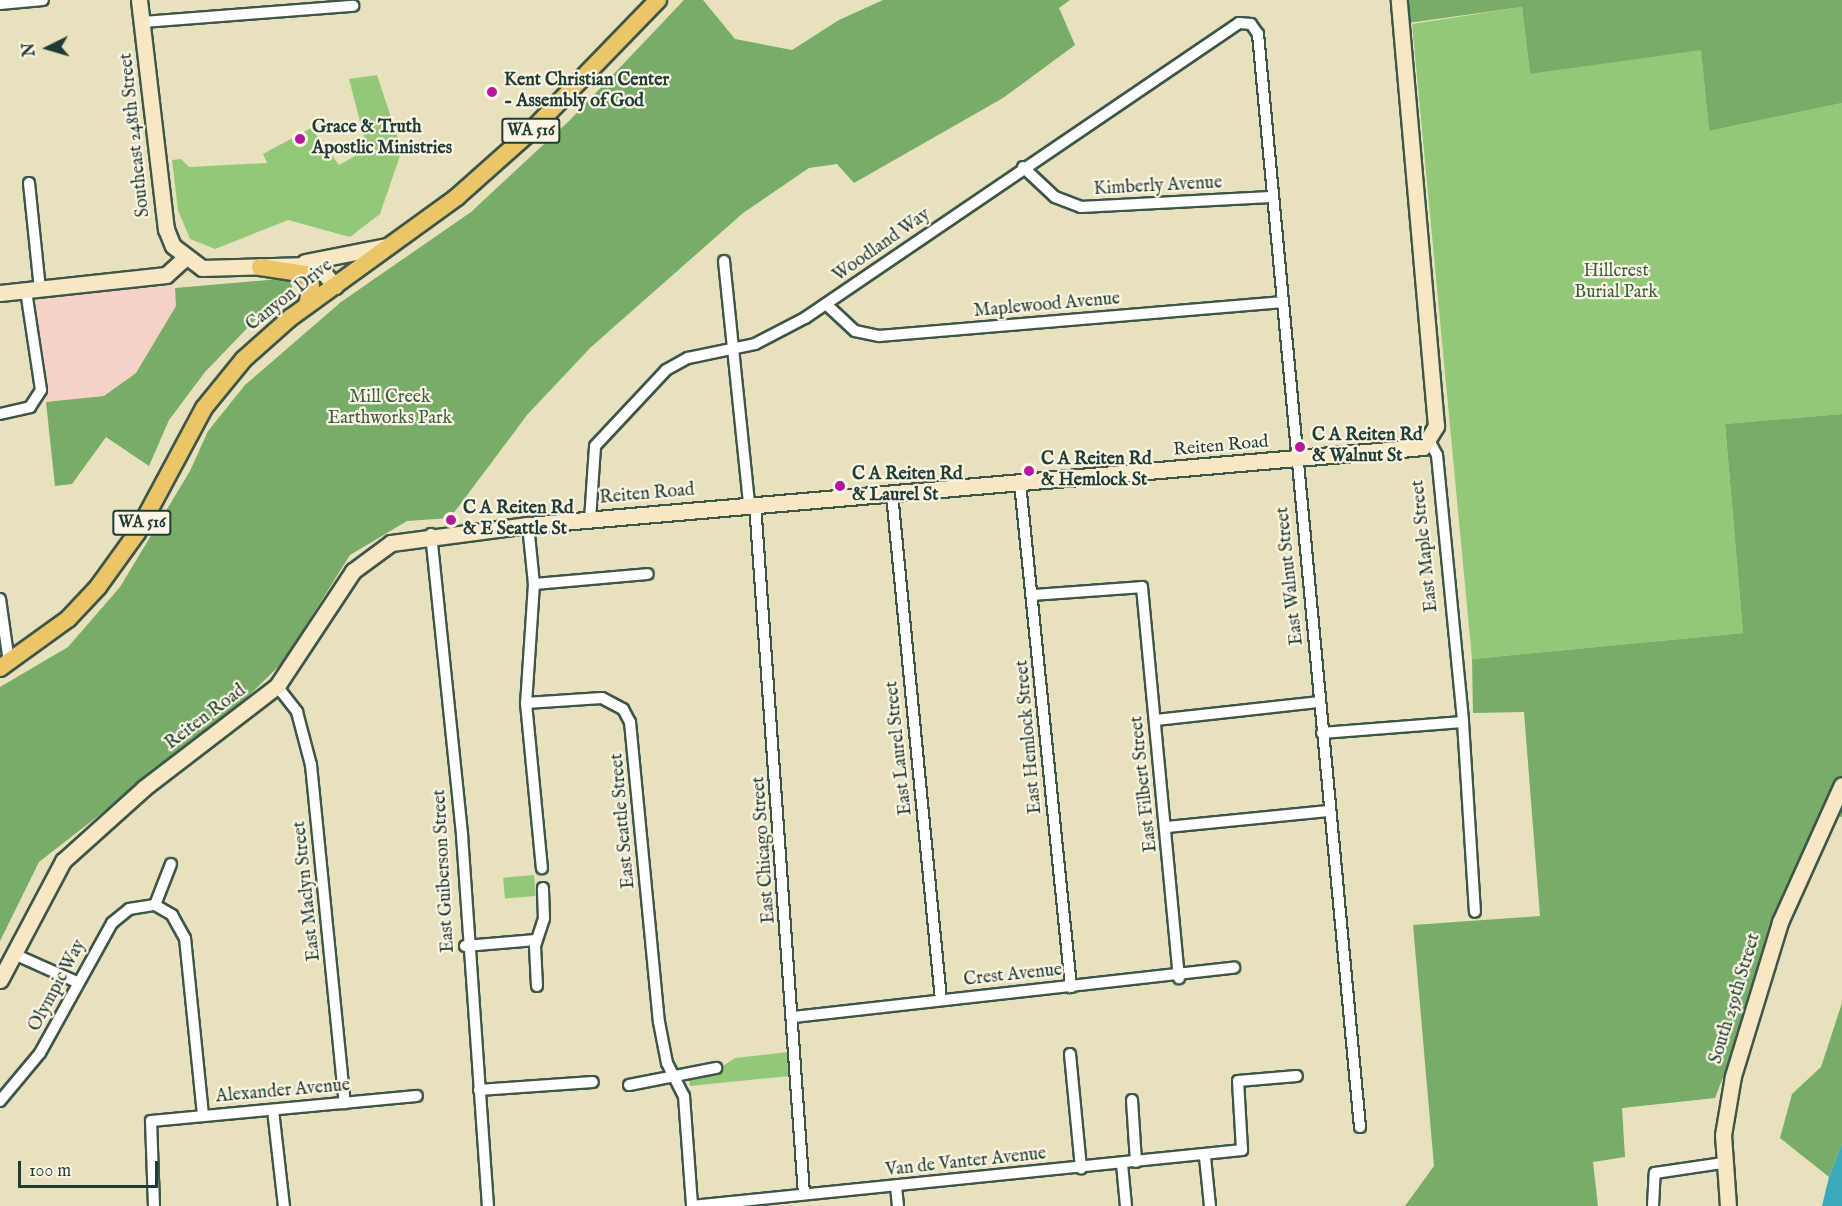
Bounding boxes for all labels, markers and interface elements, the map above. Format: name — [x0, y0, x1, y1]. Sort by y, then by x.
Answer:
north arrow — [18, 18, 78, 78]
text: N — [20, 42, 41, 57]
street label: Southeast 248th Street — [117, 52, 155, 218]
place label: Kent Christian Center - Assembly of God — [504, 71, 669, 113]
marker: Kent Christian Center - Assembly of God — [485, 85, 499, 99]
place label: Grace & Truth Apostlic Ministries — [312, 118, 452, 160]
road number: WA 516 — [501, 118, 561, 144]
marker: Grace & Truth Apostlic Ministries — [293, 132, 307, 146]
street label: Kimberly Avenue — [1093, 173, 1223, 201]
street label: Woodland Way — [829, 205, 935, 287]
street label: Canyon Drive — [242, 256, 338, 336]
park label: Hillcrest Burial Park — [1574, 262, 1658, 304]
street label: Maplewood Avenue — [973, 289, 1121, 323]
park label: Mill Creek Earthworks Park — [328, 388, 452, 430]
place label: C A Reiten Rd & Walnut St — [1312, 426, 1423, 468]
street label: Reiten Road — [1173, 432, 1269, 462]
marker: C A Reiten Rd & Walnut St — [1293, 440, 1307, 454]
place label: C A Reiten Rd & Hemlock St — [1041, 450, 1152, 492]
marker: C A Reiten Rd & Hemlock St — [1022, 464, 1036, 478]
place label: C A Reiten Rd & Laurel St — [852, 465, 963, 508]
marker: C A Reiten Rd & Laurel St — [833, 479, 847, 493]
street label: East Maple Street — [1408, 479, 1444, 613]
street label: Reiten Road — [599, 480, 695, 510]
place label: C A Reiten Rd & E Seattle St — [463, 499, 574, 542]
street label: East Walnut Street — [1273, 506, 1309, 646]
road number: WA 516 — [112, 510, 172, 536]
marker: C A Reiten Rd & E Seattle St — [444, 513, 458, 527]
street label: East Hemlock Street — [1013, 659, 1047, 815]
street label: East Laurel Street — [882, 680, 918, 816]
street label: Reiten Road — [161, 681, 251, 755]
street label: East Filbert Street — [1127, 715, 1163, 853]
street label: East Seattle Street — [607, 752, 641, 890]
street label: East Chicago Street — [749, 776, 781, 924]
street label: East Guiberson Street — [430, 789, 460, 953]
street label: East Maclyn Street — [290, 820, 326, 962]
street label: South 259th Street — [1706, 931, 1766, 1067]
street label: Olympic Way — [25, 936, 91, 1036]
street label: Crest Avenue — [963, 960, 1063, 992]
street label: Alexander Avenue — [215, 1075, 351, 1109]
street label: Van de Vanter Avenue — [884, 1144, 1048, 1182]
scale bar — [21, 1149, 160, 1187]
text: 100 m — [29, 1160, 71, 1183]

